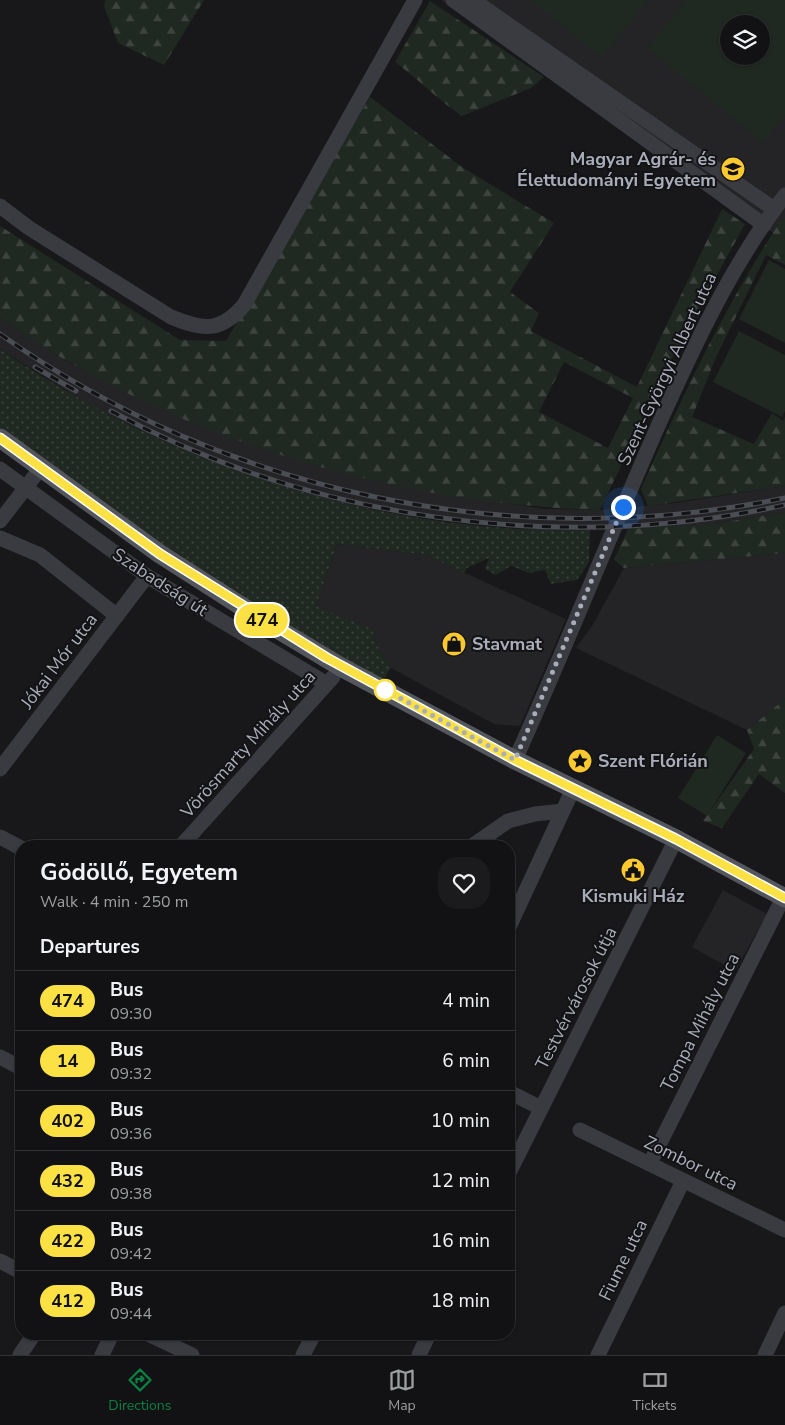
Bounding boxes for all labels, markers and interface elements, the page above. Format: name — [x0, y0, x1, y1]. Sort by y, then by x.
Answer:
map controls — [720, 15, 770, 65]
button: layers — [720, 15, 770, 65]
place label: Magyar Agrár- és Élettudományi Egyetem — [517, 147, 716, 192]
school or university icon: Magyar Agrár- és Élettudományi Egyetem — [720, 156, 746, 182]
street label: Szent-Györgyi Albert utca — [612, 269, 722, 469]
your location — [611, 495, 636, 520]
street label: Szabadság út — [108, 542, 213, 622]
line badge: 474 — [233, 604, 291, 636]
street label: Jókai Mór utca — [15, 608, 103, 714]
text: 474 — [246, 608, 278, 632]
shop icon: Stavmat — [441, 631, 467, 657]
place label: Stavmat — [472, 632, 542, 656]
street label: Vörösmarty Mihály utca — [175, 665, 321, 824]
unlabelled marker — [374, 679, 396, 701]
place icon: Szent Flórián — [567, 748, 593, 774]
place label: Szent Flórián — [598, 749, 708, 773]
text: Gödöllő, Egyetem — [40, 856, 238, 888]
button: heart — [438, 857, 490, 909]
public building icon: Kismuki Ház — [620, 857, 646, 883]
place label: Kismuki Ház — [582, 884, 685, 908]
text: Walk · 4 min · 250 m — [40, 891, 188, 913]
street label: Testvérvárosok útja — [530, 923, 622, 1073]
text: Departures — [40, 934, 140, 960]
street label: Tompa Mihály utca — [655, 949, 745, 1095]
text: Bus — [110, 977, 143, 1003]
text: 4 min — [442, 988, 490, 1014]
text: 474 — [51, 989, 84, 1013]
text: 09:30 — [110, 1003, 152, 1025]
text: Bus — [110, 1037, 143, 1063]
text: 6 min — [442, 1048, 490, 1074]
text: 14 — [57, 1049, 78, 1073]
text: 09:32 — [110, 1063, 152, 1085]
text: Bus — [110, 1097, 143, 1123]
text: 10 min — [431, 1108, 490, 1134]
text: 402 — [51, 1109, 84, 1133]
text: 09:36 — [110, 1123, 152, 1145]
street label: Zombor utca — [640, 1130, 742, 1196]
text: Bus — [110, 1157, 143, 1183]
text: 12 min — [431, 1168, 490, 1194]
text: 432 — [51, 1169, 84, 1193]
text: 09:38 — [110, 1183, 152, 1205]
street label: Fiume utca — [593, 1215, 653, 1305]
text: Bus — [110, 1217, 143, 1243]
text: 16 min — [431, 1228, 490, 1254]
text: 422 — [51, 1229, 84, 1253]
text: 09:42 — [110, 1243, 152, 1265]
text: Bus — [110, 1277, 143, 1303]
text: 18 min — [431, 1288, 490, 1314]
text: 412 — [51, 1289, 84, 1313]
text: 09:44 — [110, 1303, 152, 1325]
tab: Directions — [108, 1366, 171, 1415]
tab: Map — [388, 1366, 416, 1415]
tab: Tickets — [633, 1366, 677, 1415]

